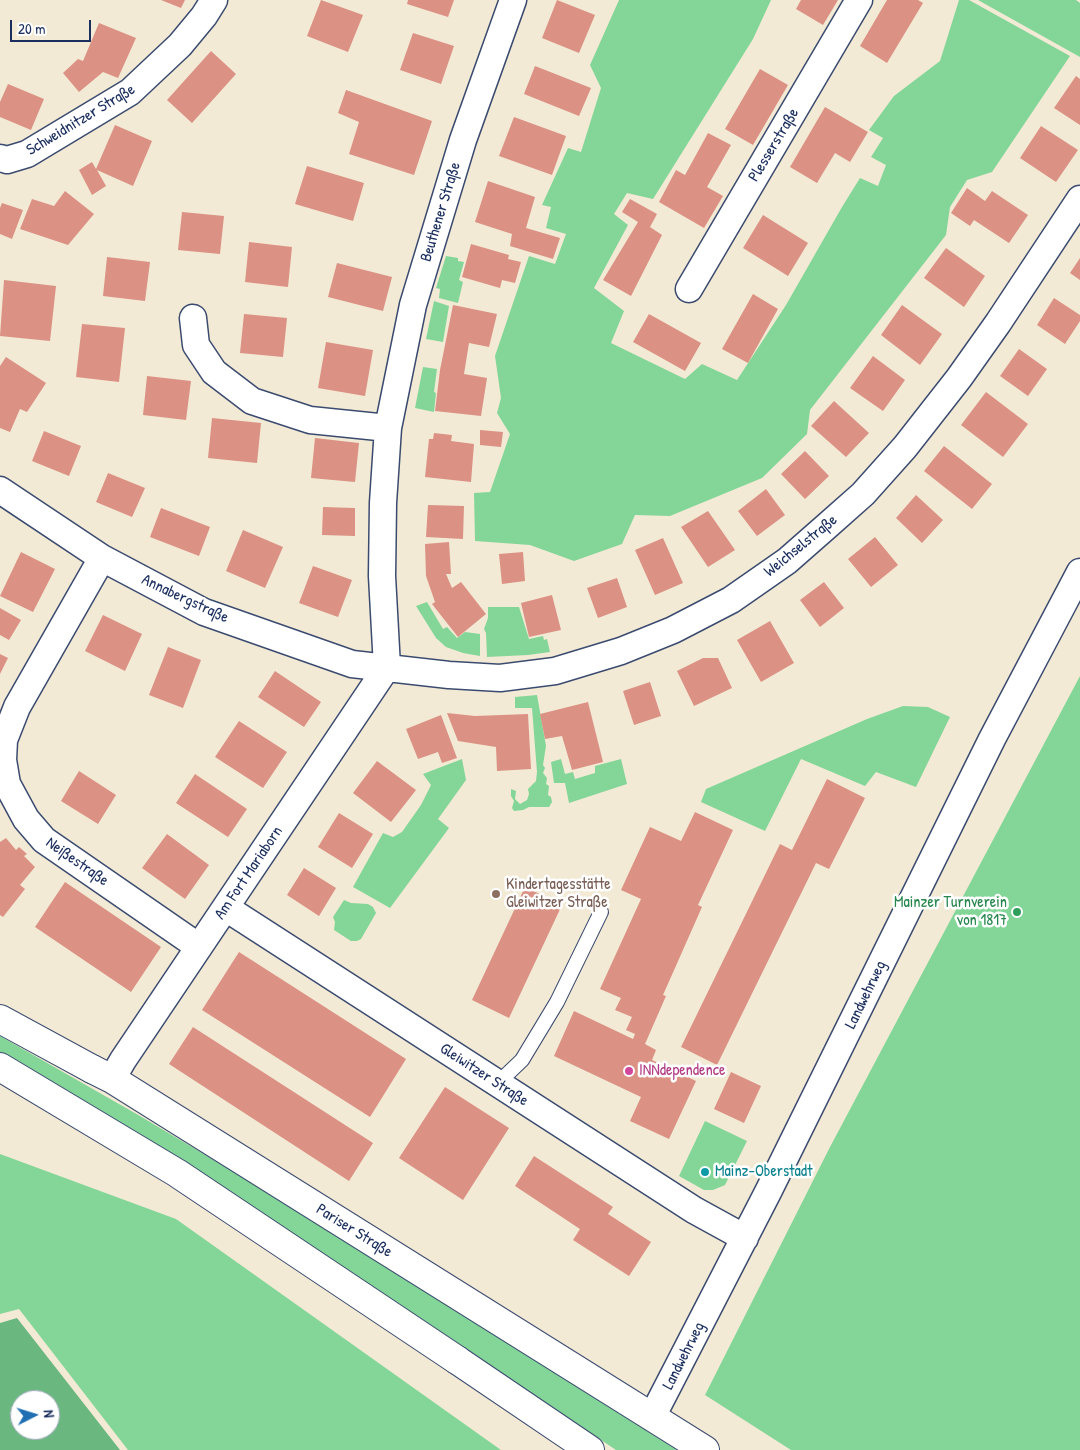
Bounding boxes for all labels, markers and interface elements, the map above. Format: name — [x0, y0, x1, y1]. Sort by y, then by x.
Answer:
scale bar — [12, 10, 94, 42]
text: 20 m — [18, 18, 45, 39]
street label: Schweidnitzer Straße — [23, 80, 139, 160]
street label: Plesserstraße — [745, 105, 803, 185]
street label: Beuthener Straße — [417, 160, 465, 264]
street label: Weichselstraße — [761, 511, 841, 581]
street label: Annabergstraße — [138, 570, 232, 628]
street label: Am Fort Mariaborn — [211, 823, 287, 923]
street label: Neißestraße — [42, 833, 112, 891]
place label: Kindertagesstätte Gleiwitzer Straße — [506, 875, 611, 913]
marker: Kindertagesstätte Gleiwitzer Straße — [490, 888, 502, 900]
place label: Mainzer Turnverein von 1817 — [894, 893, 1007, 931]
marker: Mainzer Turnverein von 1817 — [1011, 906, 1023, 918]
street label: Landwehrweg — [841, 958, 891, 1032]
street label: Gleiwitzer Straße — [436, 1039, 532, 1111]
place label: INNdependence — [639, 1061, 725, 1081]
marker: INNdependence — [623, 1065, 635, 1077]
place label: Mainz-Oberstadt — [715, 1162, 813, 1182]
marker: Mainz-Oberstadt — [699, 1166, 711, 1178]
street label: Pariser Straße — [312, 1200, 396, 1262]
street label: Landwehrweg — [659, 1319, 709, 1393]
north arrow — [10, 1390, 60, 1440]
text: N — [40, 1409, 59, 1418]

